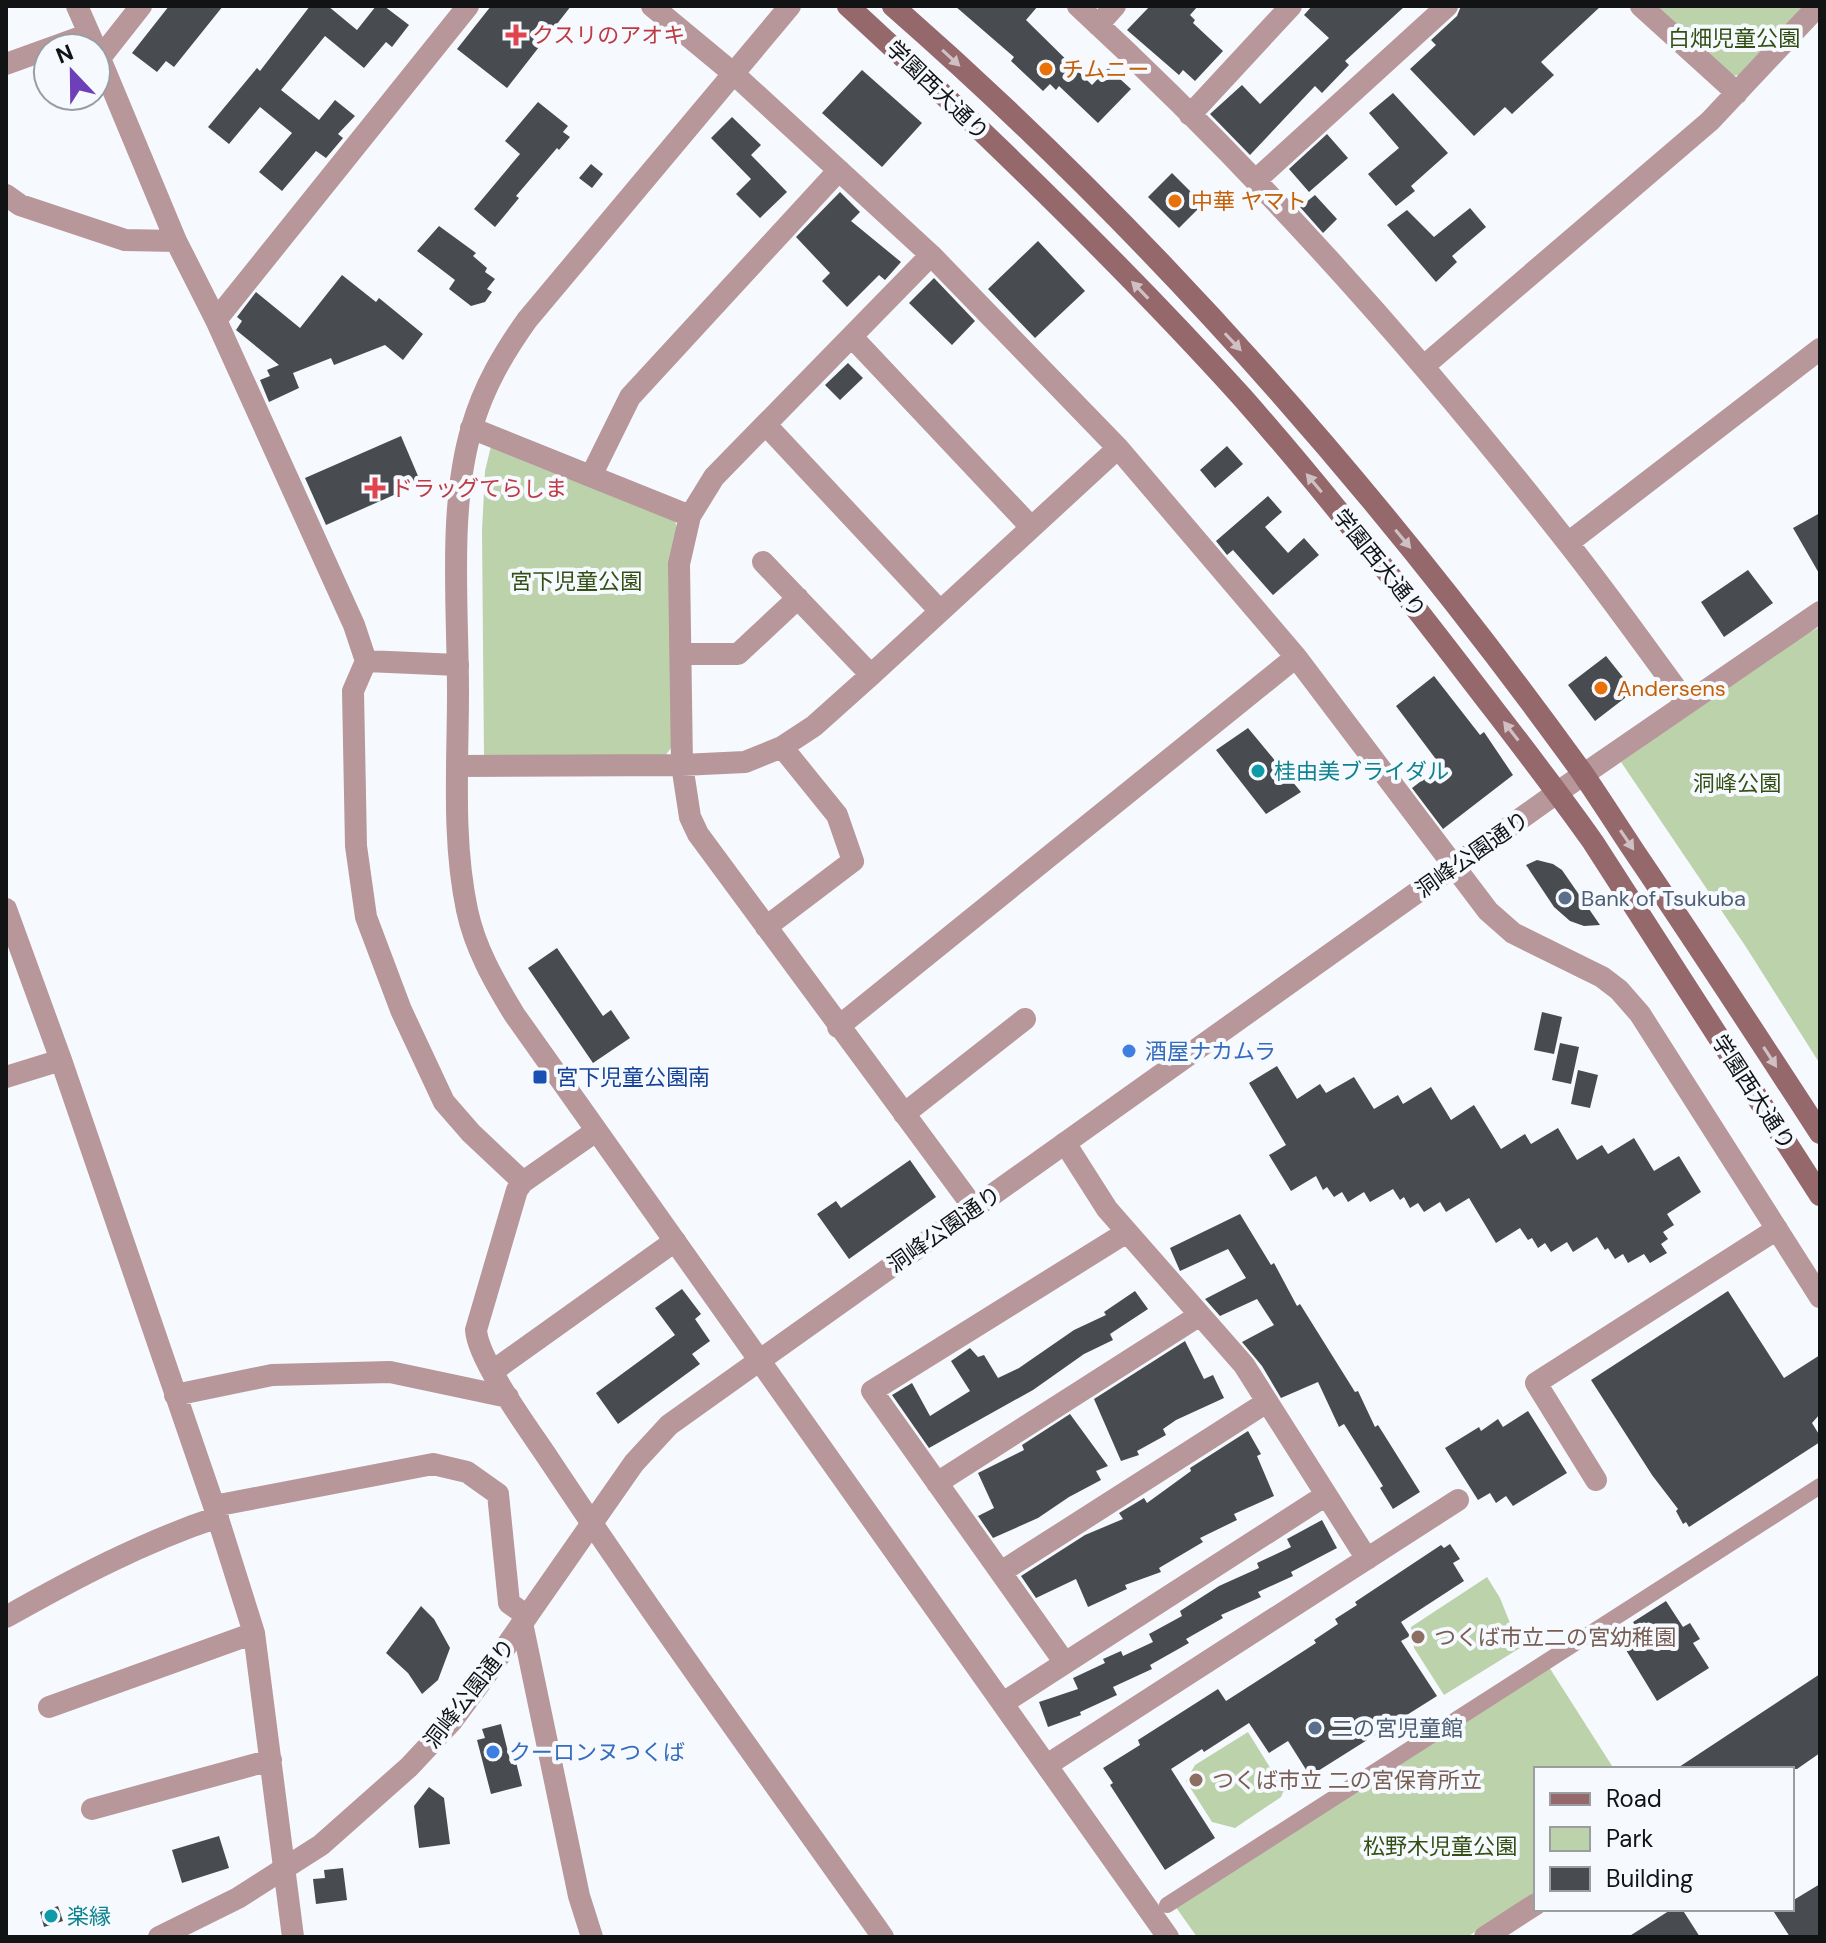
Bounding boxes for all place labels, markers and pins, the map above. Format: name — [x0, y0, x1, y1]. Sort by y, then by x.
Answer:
place label: クスリのアオキ — [532, 21, 685, 50]
marker: クスリのアオキ — [507, 26, 525, 44]
place label: チムニー — [1062, 55, 1150, 84]
marker: チムニー — [1037, 60, 1055, 78]
place label: 中華 ヤマト — [1191, 187, 1307, 216]
marker: 中華 ヤマト — [1166, 192, 1184, 210]
place label: ドラッグてらしま — [391, 474, 567, 503]
marker: ドラッグてらしま — [366, 479, 384, 497]
place label: Andersens — [1617, 674, 1726, 703]
marker: Andersens — [1592, 679, 1610, 697]
place label: 桂由美ブライダル — [1274, 757, 1449, 786]
marker: 桂由美ブライダル — [1249, 762, 1267, 780]
place label: Bank of Tsukuba — [1581, 884, 1746, 913]
marker: Bank of Tsukuba — [1556, 889, 1574, 907]
place label: 酒屋ナカムラ — [1145, 1037, 1276, 1066]
marker: 酒屋ナカムラ — [1120, 1042, 1138, 1060]
place label: 宮下児童公園南 — [556, 1063, 710, 1092]
marker: 宮下児童公園南 — [531, 1068, 549, 1086]
place label: つくば市立二の宮幼稚園 — [1434, 1623, 1676, 1652]
marker: つくば市立二の宮幼稚園 — [1409, 1628, 1427, 1646]
place label: 二の宮児童館 — [1331, 1714, 1463, 1743]
marker: 二の宮児童館 — [1306, 1719, 1324, 1737]
place label: クーロンヌつくば — [509, 1738, 685, 1767]
marker: クーロンヌつくば — [484, 1743, 502, 1761]
place label: つくば市立 二の宮保育所立 — [1212, 1766, 1482, 1795]
marker: つくば市立 二の宮保育所立 — [1187, 1771, 1205, 1789]
place label: 楽縁 — [67, 1902, 111, 1931]
marker: 楽縁 — [42, 1907, 60, 1925]

